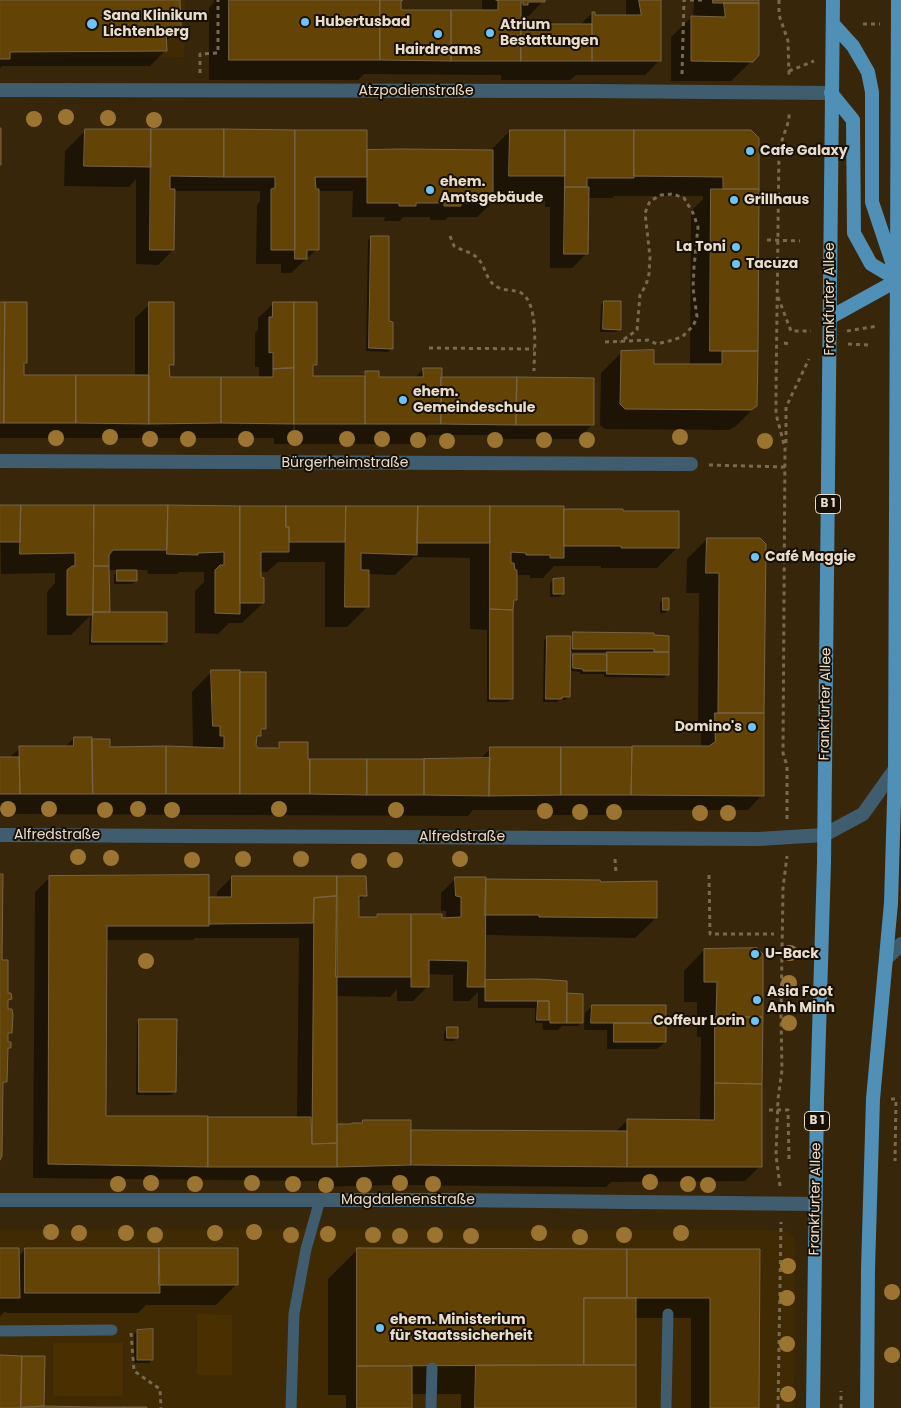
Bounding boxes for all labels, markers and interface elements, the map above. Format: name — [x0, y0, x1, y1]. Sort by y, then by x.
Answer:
place label: Sana Klinikum Lichtenberg — [103, 8, 208, 40]
place label: Hubertusbad — [315, 14, 410, 30]
marker: Hubertusbad — [299, 16, 311, 28]
marker: Sana Klinikum Lichtenberg — [85, 17, 99, 31]
place label: Atrium Bestattungen — [500, 17, 599, 49]
marker: Atrium Bestattungen — [484, 27, 496, 39]
marker: Hairdreams — [432, 28, 444, 40]
place label: Hairdreams — [395, 42, 481, 58]
street label: Atzpodienstraße — [358, 83, 474, 99]
place label: Cafe Galaxy — [760, 143, 848, 159]
marker: Cafe Galaxy — [744, 145, 756, 157]
place label: ehem. Amtsgebäude — [440, 174, 543, 206]
marker: ehem. Amtsgebäude — [424, 184, 436, 196]
place label: Grillhaus — [744, 192, 809, 208]
marker: Grillhaus — [728, 194, 740, 206]
place label: La Toni — [676, 239, 726, 255]
marker: La Toni — [730, 241, 742, 253]
street label: Frankfurter Allee — [822, 242, 838, 356]
place label: Tacuza — [746, 256, 798, 272]
marker: Tacuza — [730, 258, 742, 270]
place label: ehem. Gemeindeschule — [413, 384, 535, 417]
marker: ehem. Gemeindeschule — [397, 394, 409, 406]
street label: Bürgerheimstraße — [282, 455, 408, 471]
road number: B 1 — [816, 494, 840, 514]
place label: Café Maggie — [765, 549, 856, 565]
marker: Café Maggie — [749, 551, 761, 563]
street label: Frankfurter Allee — [817, 647, 835, 761]
place label: Domino's — [675, 719, 742, 735]
marker: Domino's — [746, 721, 758, 733]
street label: Alfredstraße — [14, 827, 100, 843]
street label: Alfredstraße — [419, 829, 505, 845]
place label: U-Back — [765, 946, 819, 962]
marker: U-Back — [749, 948, 761, 960]
place label: Asia Foot Anh Minh — [767, 984, 835, 1016]
marker: Asia Foot Anh Minh — [751, 994, 763, 1006]
place label: Coffeur Lorin — [653, 1013, 745, 1029]
marker: Coffeur Lorin — [749, 1015, 761, 1027]
road number: B 1 — [804, 1112, 830, 1130]
street label: Frankfurter Allee — [807, 1142, 825, 1256]
street label: Magdalenenstraße — [341, 1192, 475, 1208]
place label: ehem. Ministerium für Staatssicherheit — [390, 1312, 533, 1344]
marker: ehem. Ministerium für Staatssicherheit — [374, 1322, 386, 1334]

